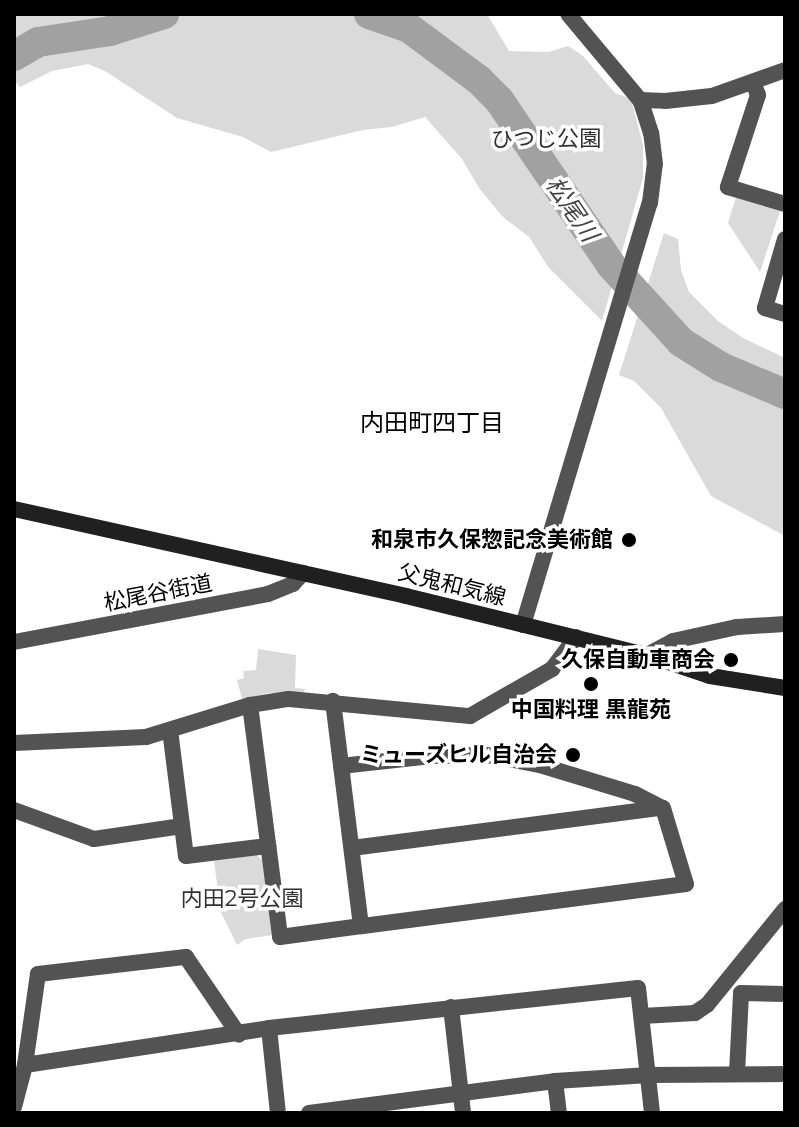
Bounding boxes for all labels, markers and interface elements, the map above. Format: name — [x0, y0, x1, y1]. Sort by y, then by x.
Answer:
park label: ひつじ公園 — [491, 126, 601, 152]
water label: 松尾川 — [540, 171, 604, 247]
district label: 内田町四丁目 — [360, 409, 504, 437]
place label: 和泉市久保惣記念美術館 — [371, 527, 613, 553]
marker: 和泉市久保惣記念美術館 — [620, 531, 638, 549]
street label: 父鬼和気線 — [395, 559, 509, 611]
street label: 松尾谷街道 — [101, 570, 215, 616]
place label: 久保自動車商会 — [561, 647, 715, 673]
marker: 久保自動車商会 — [722, 651, 740, 669]
marker: 中国料理 黒龍苑 — [582, 675, 600, 693]
place label: 中国料理 黒龍苑 — [511, 697, 671, 723]
place label: ミューズヒル自治会 — [359, 742, 557, 768]
marker: ミューズヒル自治会 — [564, 746, 582, 764]
park label: 内田2号公園 — [181, 886, 303, 912]

